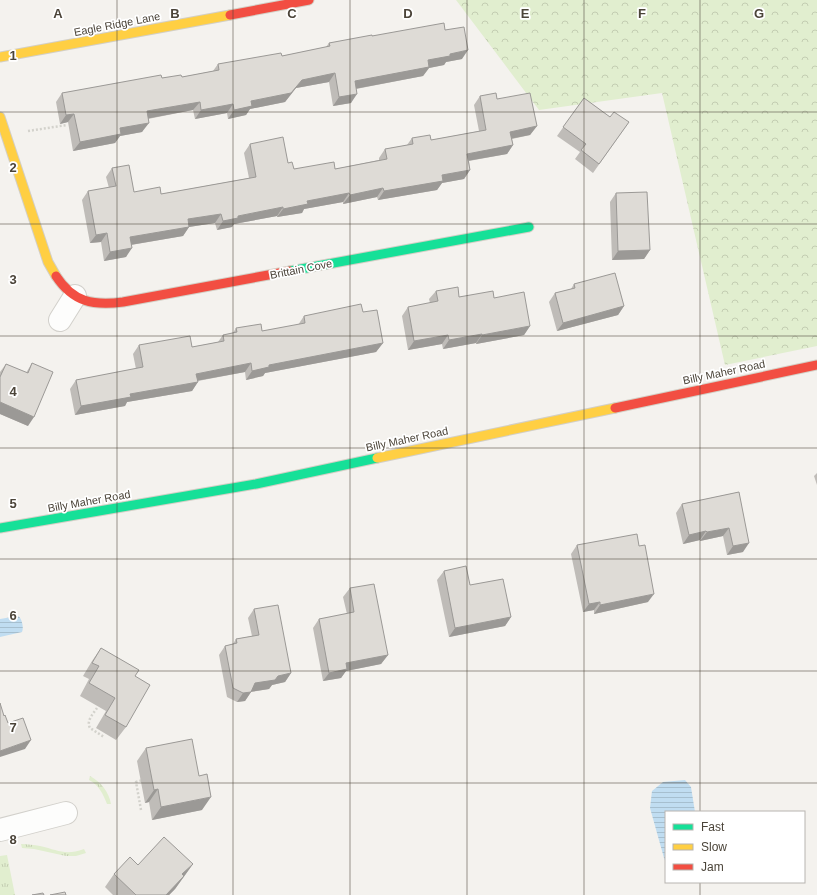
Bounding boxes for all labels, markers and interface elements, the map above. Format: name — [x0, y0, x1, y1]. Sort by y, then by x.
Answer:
text: A — [53, 6, 63, 21]
text: B — [170, 6, 180, 21]
text: C — [287, 6, 297, 21]
text: D — [403, 6, 413, 21]
text: E — [521, 6, 530, 21]
text: F — [638, 6, 646, 21]
text: G — [754, 6, 764, 21]
street label: Eagle Ridge Lane — [73, 10, 161, 38]
text: 1 — [9, 48, 17, 63]
text: 2 — [9, 160, 17, 175]
street label: Brittain Cove — [269, 257, 333, 281]
text: 3 — [9, 272, 17, 287]
street label: Billy Maher Road — [682, 357, 766, 387]
text: 4 — [9, 384, 17, 399]
street label: Billy Maher Road — [365, 424, 449, 454]
street label: Billy Maher Road — [47, 488, 131, 514]
text: 5 — [9, 496, 17, 511]
text: 6 — [9, 608, 17, 623]
text: 7 — [9, 720, 17, 735]
legend — [665, 811, 805, 883]
text: Fast — [701, 820, 725, 834]
text: 8 — [9, 832, 17, 847]
text: Slow — [701, 840, 727, 854]
text: Jam — [701, 860, 724, 874]

